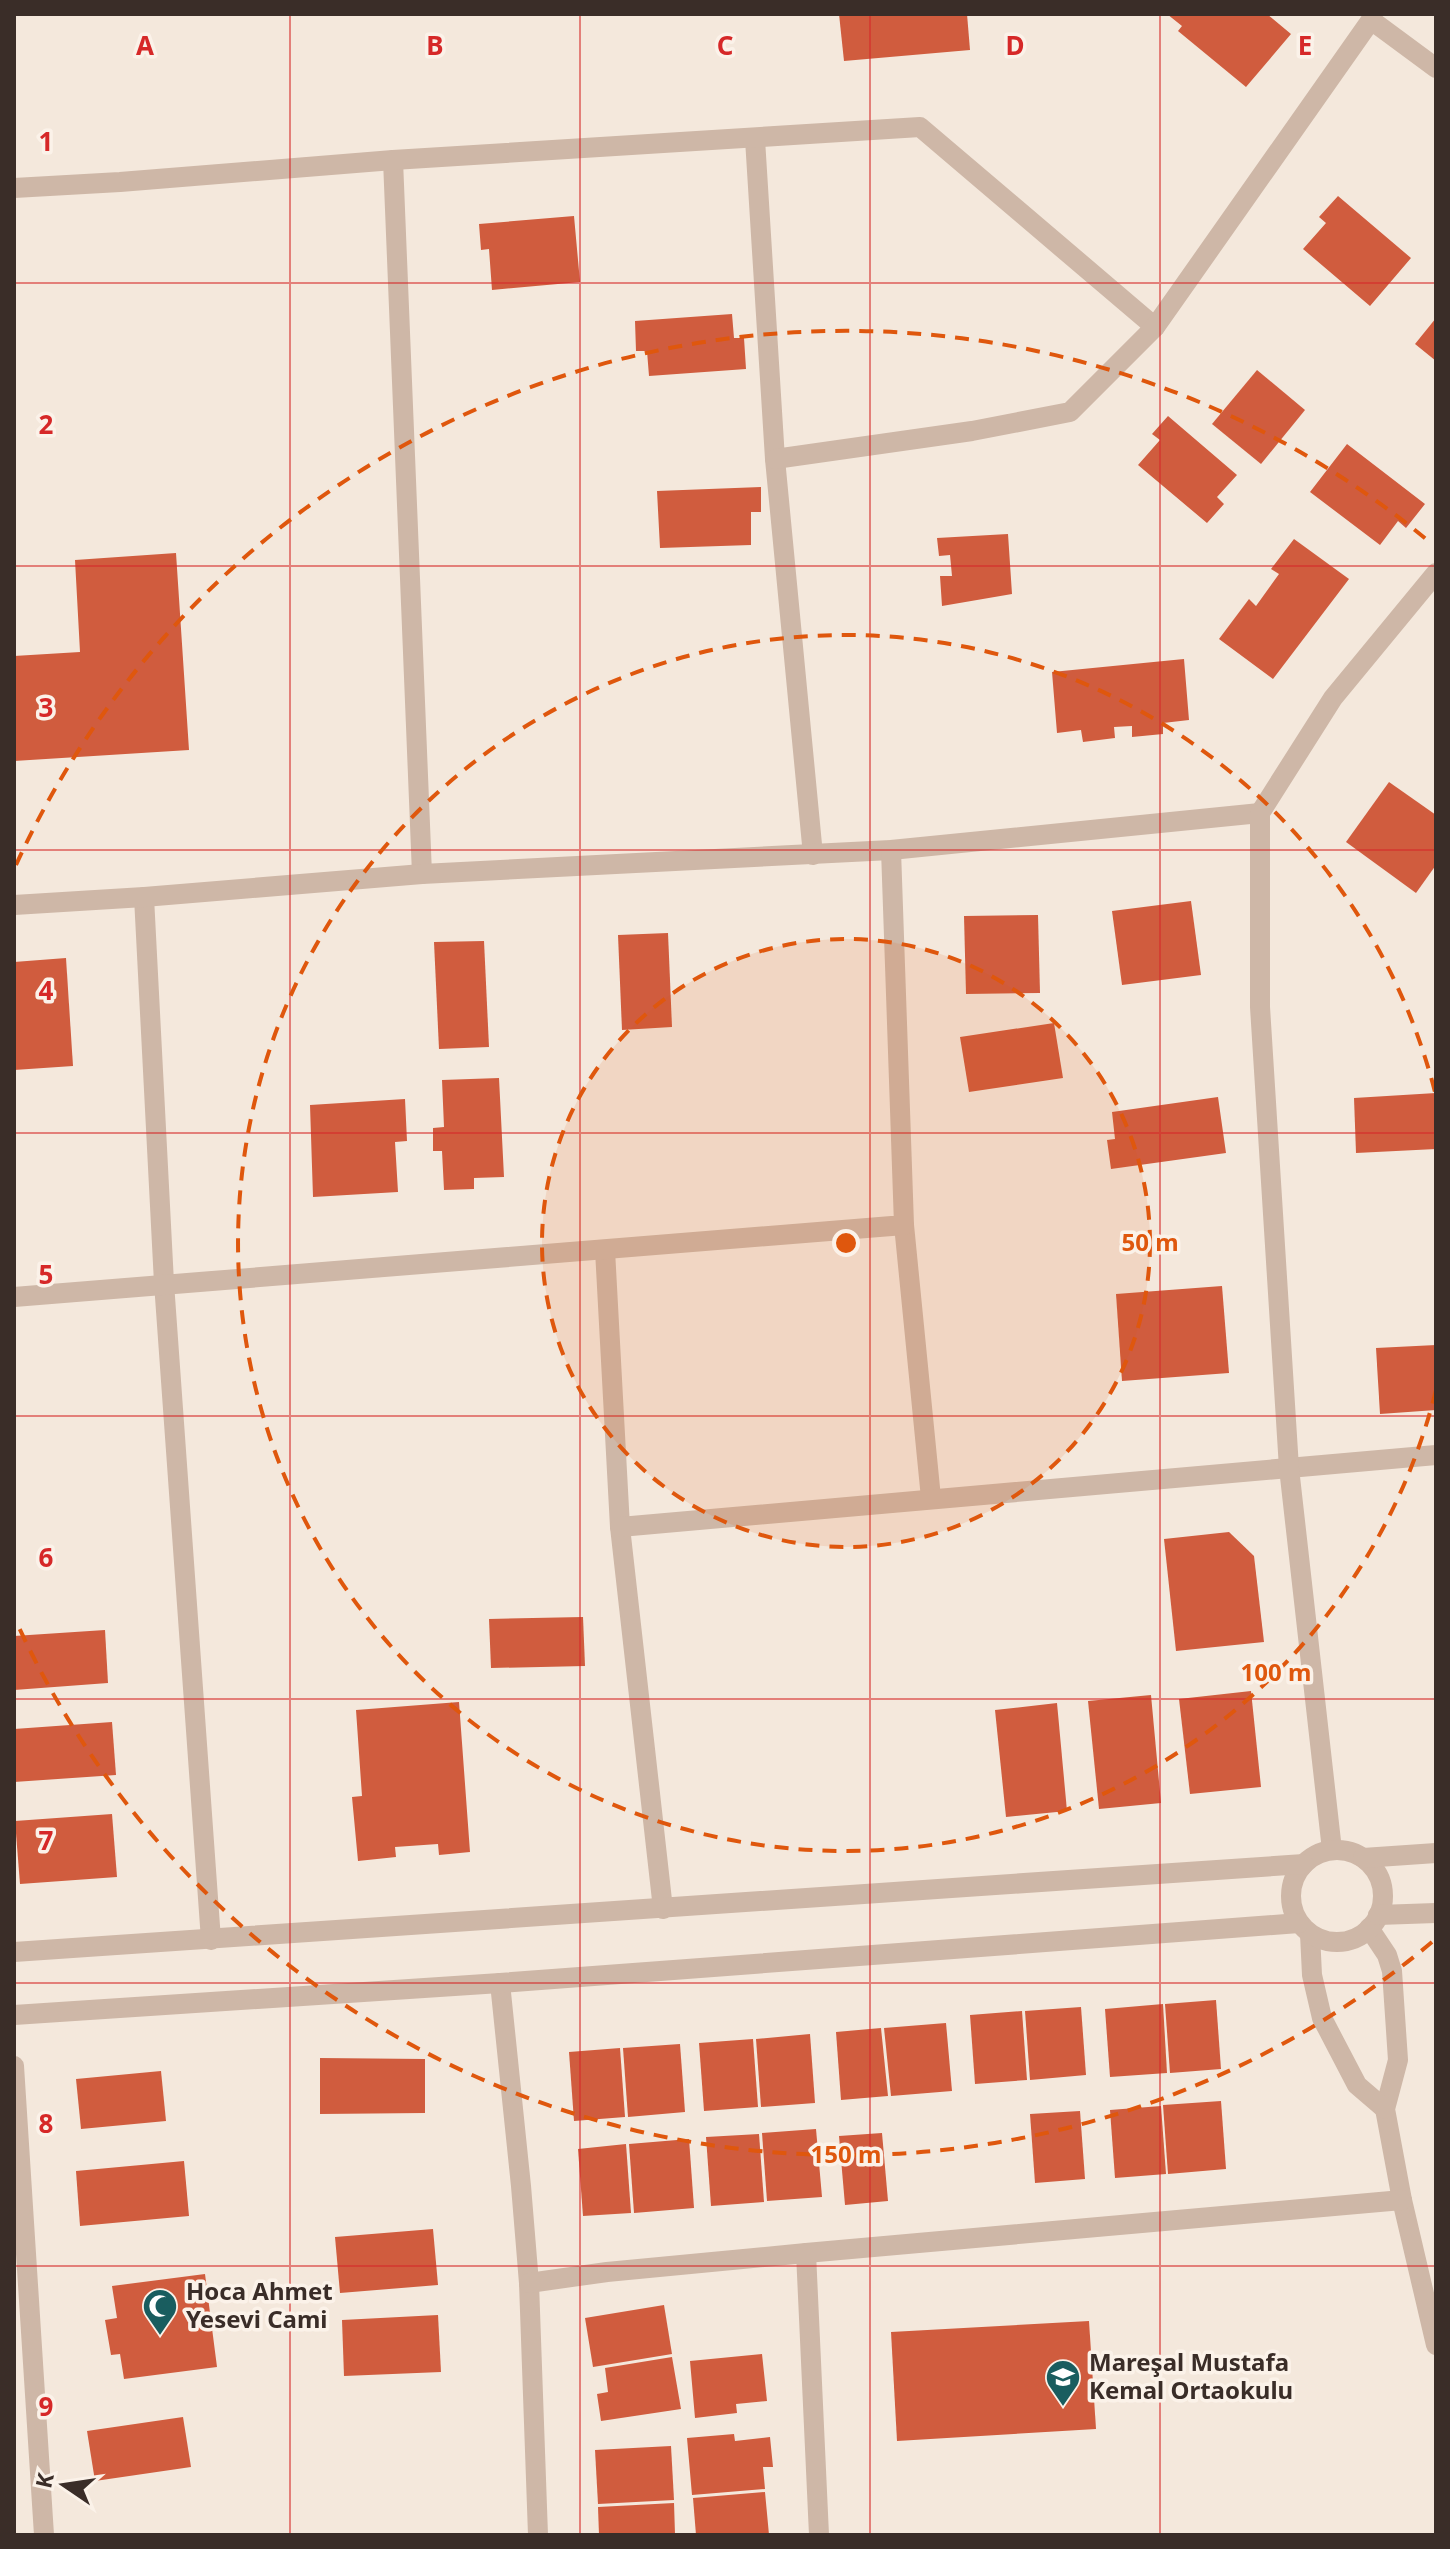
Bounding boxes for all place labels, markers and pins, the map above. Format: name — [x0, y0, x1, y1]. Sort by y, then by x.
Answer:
centre of rings — [832, 1229, 860, 1257]
place label: Hoca Ahmet Yesevi Cami — [186, 2274, 333, 2335]
mosque icon: Hoca Ahmet Yesevi Cami — [141, 2287, 179, 2337]
place label: Mareşal Mustafa Kemal Ortaokulu — [1089, 2345, 1293, 2406]
school or university icon: Mareşal Mustafa Kemal Ortaokulu — [1044, 2358, 1082, 2408]

